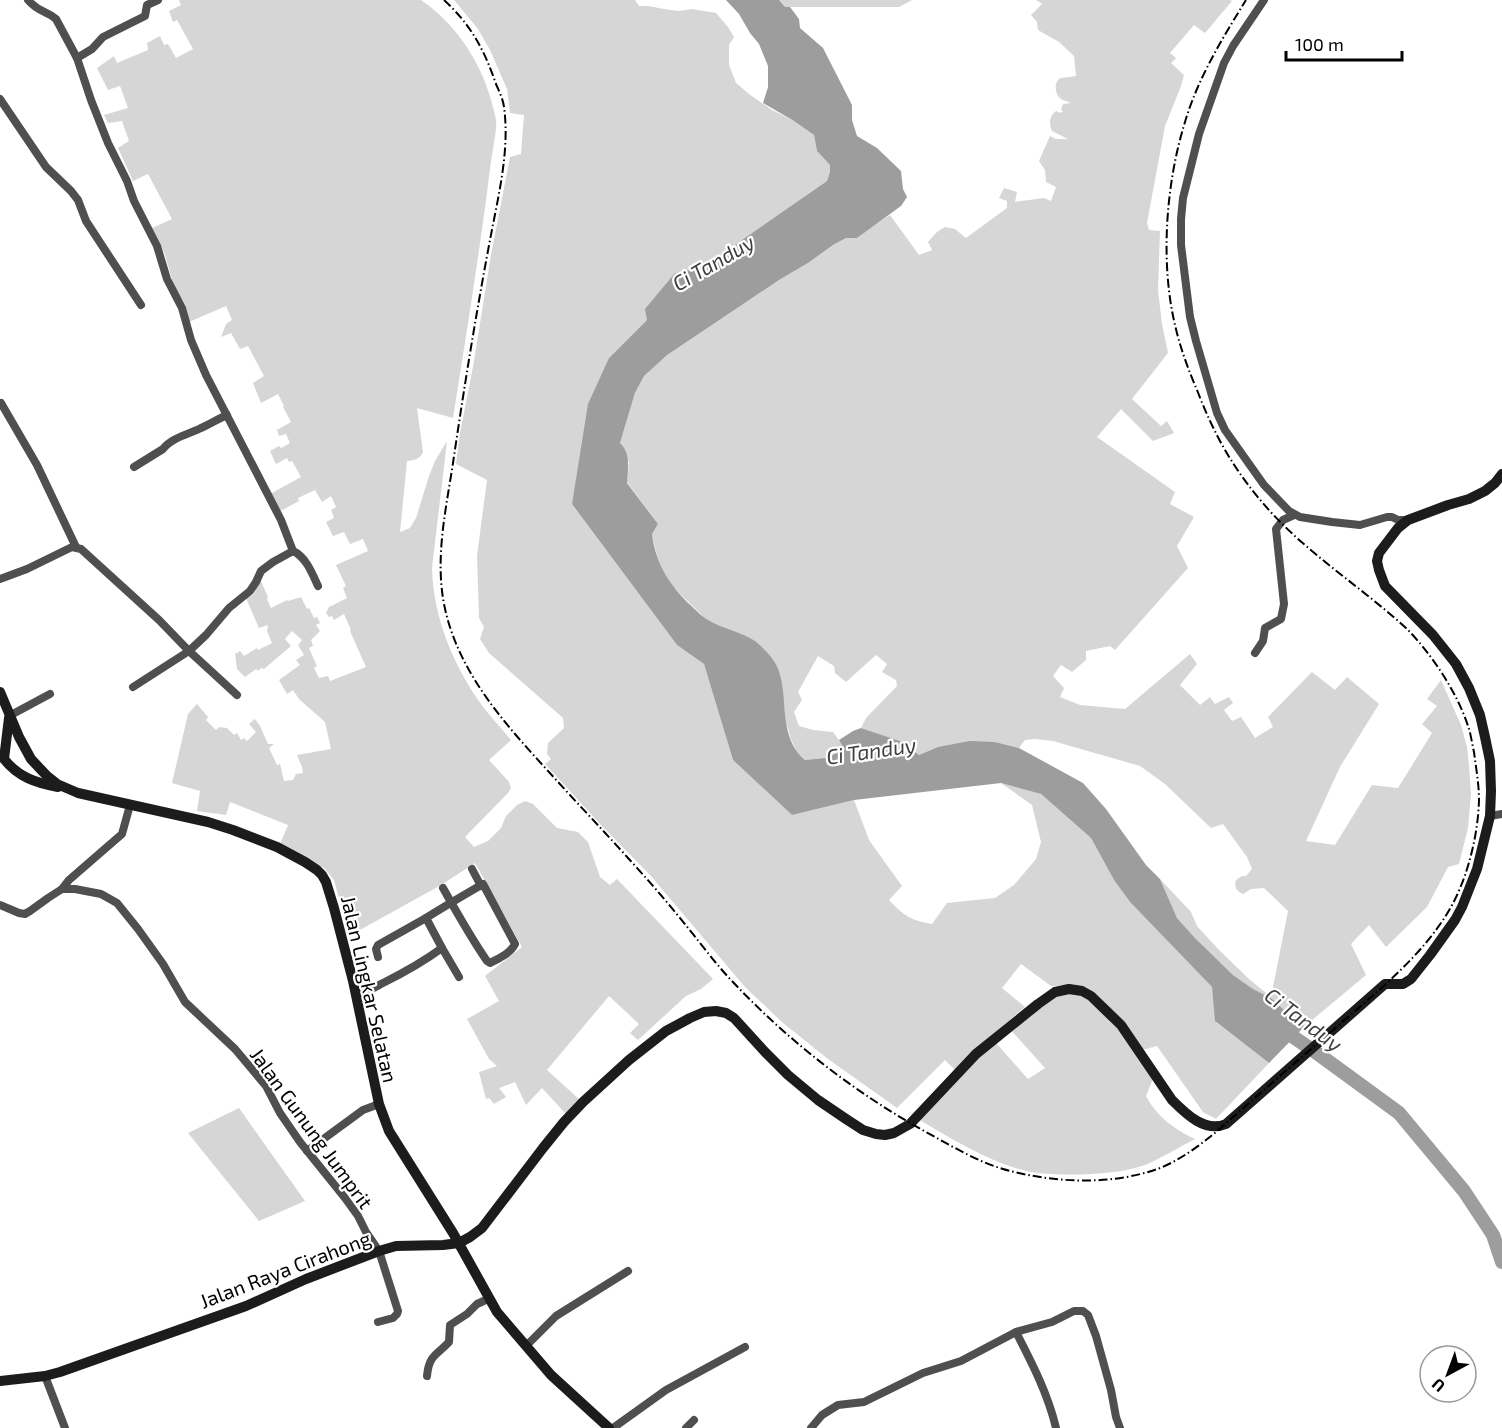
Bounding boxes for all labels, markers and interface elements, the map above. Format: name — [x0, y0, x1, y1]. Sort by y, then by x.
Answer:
scale bar — [1286, 24, 1402, 62]
text: 100 m — [1295, 33, 1344, 55]
water label: Ci Tanduy — [668, 229, 759, 296]
water label: Ci Tanduy — [824, 731, 918, 770]
street label: Jalan Lingkar Selatan — [337, 893, 403, 1085]
water label: Ci Tanduy — [1260, 982, 1348, 1057]
street label: Jalan Gunung Jumprit — [246, 1043, 379, 1213]
street label: Jalan Raya Cirahong — [196, 1225, 374, 1313]
north arrow — [1418, 1344, 1478, 1404]
text: U — [1427, 1375, 1448, 1396]

